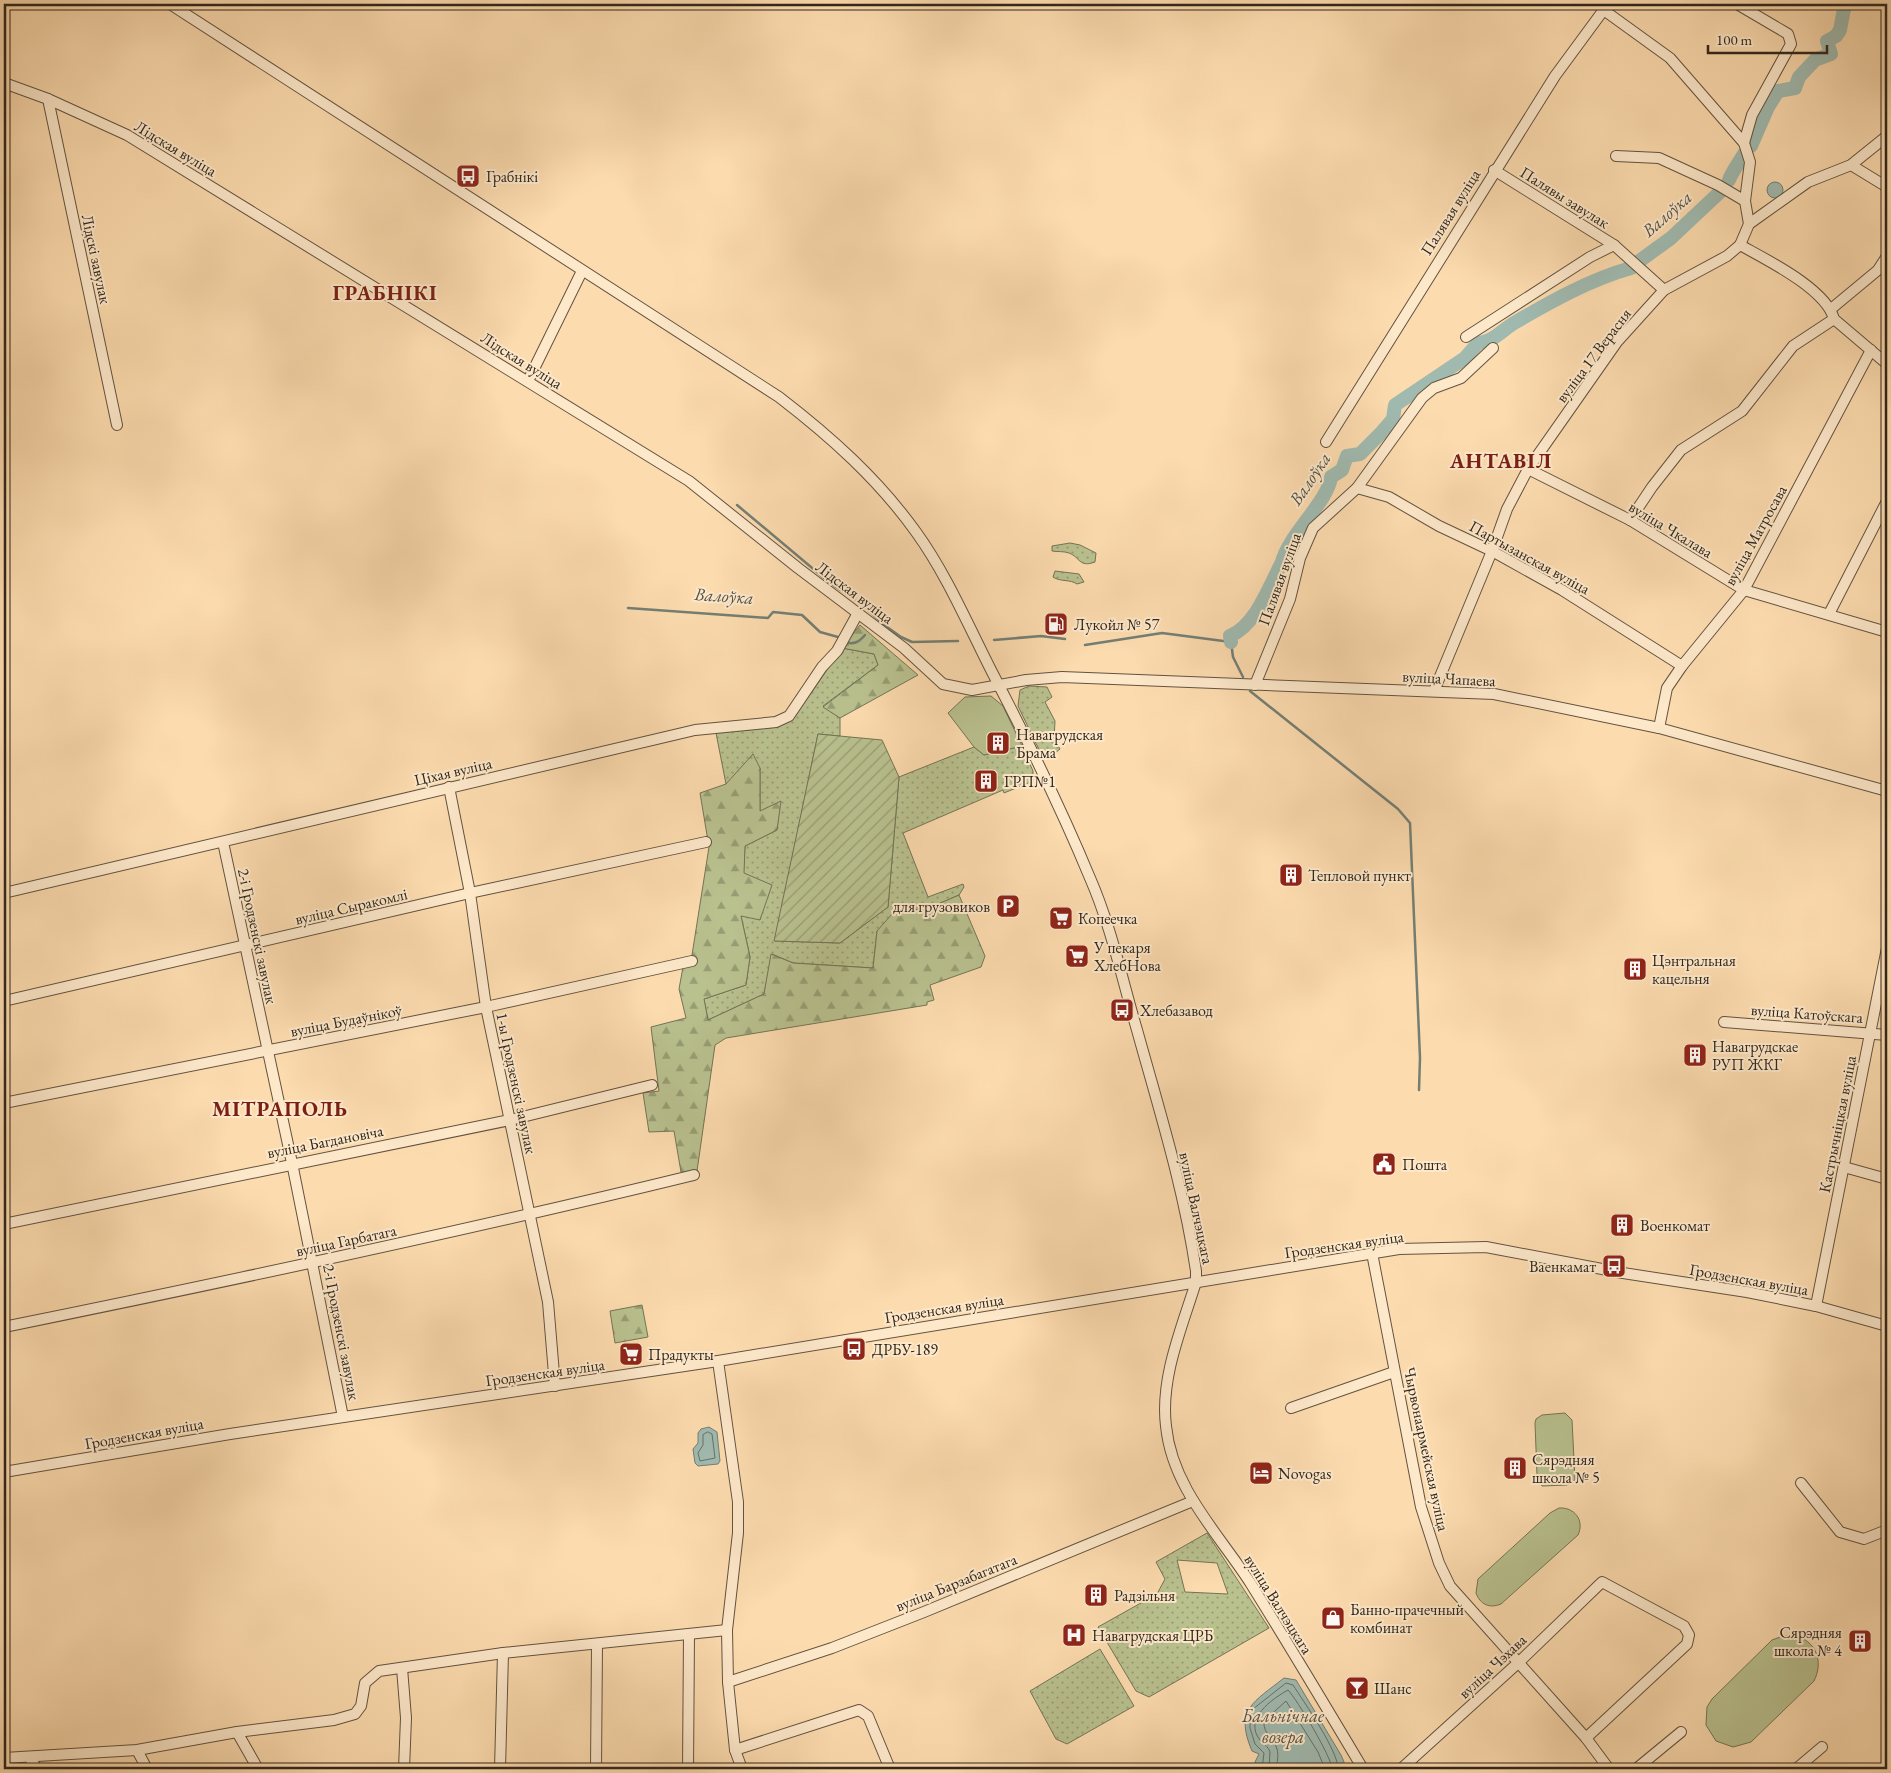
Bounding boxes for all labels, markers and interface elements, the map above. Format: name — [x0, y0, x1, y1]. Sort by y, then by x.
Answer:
scale bar — [1708, 22, 1827, 54]
text: 100 m — [1716, 30, 1753, 49]
street label: Лідская вуліца — [131, 116, 221, 182]
street label: Палявы завулак — [1516, 162, 1614, 233]
bus stop icon: Грабнікі — [455, 163, 481, 189]
street label: Палявая вуліца — [1416, 165, 1485, 259]
place label: Грабнікі — [486, 166, 538, 187]
water label: Валоўка — [1636, 186, 1697, 243]
street label: Лідскі завулак — [77, 212, 116, 306]
district label: ГРАБНІКІ — [332, 279, 438, 306]
street label: вуліца 17 Верасня — [1551, 304, 1636, 407]
street label: Лідская вуліца — [477, 327, 567, 394]
district label: АНТАВІЛ — [1449, 447, 1552, 474]
water label: Валоўка — [1283, 448, 1336, 511]
street label: вуліца Матросава — [1719, 481, 1792, 589]
street label: вуліца Чкалава — [1625, 496, 1717, 563]
street label: Партызанская вуліца — [1466, 516, 1594, 600]
street label: Палявая вуліца — [1253, 529, 1306, 629]
street label: Лідская вуліца — [811, 556, 898, 629]
water label: Валоўка — [693, 582, 754, 610]
fuel station icon: Лукойл № 57 — [1043, 611, 1069, 637]
place label: Лукойл № 57 — [1074, 614, 1160, 635]
street label: вуліца Чапаева — [1402, 666, 1497, 691]
place label: Навагрудская Брама — [1016, 724, 1103, 763]
building icon: Навагрудская Брама — [985, 730, 1011, 756]
street label: Ціхая вуліца — [412, 752, 495, 791]
building icon: ГРП№1 — [973, 768, 999, 794]
place label: ГРП№1 — [1004, 771, 1056, 792]
building icon: Тепловой пункт — [1278, 862, 1304, 888]
place label: Тепловой пункт — [1308, 865, 1411, 886]
street label: 2-і Гродзенскі завулак — [233, 866, 282, 1006]
street label: вуліца Сыракомлі — [293, 883, 409, 930]
parking icon: для грузовиков — [995, 893, 1021, 919]
place label: для грузовиков — [893, 896, 990, 917]
supermarket icon: Копеечка — [1048, 905, 1074, 931]
place label: Копеечка — [1078, 908, 1138, 929]
place label: У пекаря ХлебНова — [1093, 937, 1161, 976]
supermarket icon: У пекаря ХлебНова — [1064, 943, 1090, 969]
place label: Цэнтральная кацельня — [1652, 950, 1736, 989]
building icon: Цэнтральная кацельня — [1622, 956, 1648, 982]
bus stop icon: Хлебазавод — [1109, 997, 1135, 1023]
street label: вуліца Будаўнікоў — [289, 999, 405, 1042]
street label: вуліца Катоўскага — [1750, 999, 1864, 1028]
place label: Хлебазавод — [1139, 1000, 1214, 1021]
street label: 1-ы Гродзенскі завулак — [491, 1011, 542, 1156]
place label: Навагрудскае РУП ЖКГ — [1712, 1036, 1798, 1075]
building icon: Навагрудскае РУП ЖКГ — [1682, 1042, 1708, 1068]
street label: Кастрычніцкая вуліца — [1814, 1053, 1861, 1194]
district label: МІТРАПОЛЬ — [212, 1095, 348, 1122]
street label: вуліца Багдановіча — [265, 1120, 386, 1163]
street label: вуліца Валчэцкага — [1174, 1150, 1219, 1267]
public building icon: Пошта — [1371, 1151, 1397, 1177]
place label: Пошта — [1402, 1154, 1448, 1175]
building icon: Военкомат — [1609, 1212, 1635, 1238]
place label: Военкомат — [1640, 1215, 1710, 1236]
street label: вуліца Гарбатага — [294, 1219, 399, 1261]
street label: Гродзенская вуліца — [1283, 1226, 1406, 1263]
bus stop icon: Ваенкамат — [1601, 1253, 1627, 1279]
place label: Ваенкамат — [1529, 1256, 1596, 1277]
street label: Гродзенская вуліца — [1688, 1259, 1811, 1300]
street label: 2-і Гродзенскі завулак — [318, 1262, 365, 1402]
street label: Гродзенская вуліца — [883, 1289, 1006, 1328]
bus stop icon: ДРБУ-189 — [841, 1336, 867, 1362]
place label: ДРБУ-189 — [872, 1339, 938, 1360]
supermarket icon: Прадукты — [618, 1341, 644, 1367]
place label: Прадукты — [648, 1344, 714, 1365]
street label: Гродзенская вуліца — [484, 1354, 607, 1391]
street label: Чырвонаармейская вуліца — [1399, 1365, 1454, 1534]
street label: Гродзенская вуліца — [83, 1413, 206, 1454]
place label: Сярэдняя школа № 5 — [1532, 1449, 1600, 1488]
building icon: Сярэдняя школа № 5 — [1502, 1455, 1528, 1481]
hotel icon: Novogas — [1248, 1460, 1274, 1486]
place label: Novogas — [1278, 1463, 1331, 1484]
street label: вуліца Барзабагатага — [892, 1548, 1021, 1616]
street label: вуліца Валчэцкага — [1240, 1550, 1318, 1659]
building icon: Радзільня — [1083, 1582, 1109, 1608]
place label: Радзільня — [1114, 1585, 1175, 1606]
place label: Банно-прачечный комбинат — [1350, 1599, 1465, 1638]
shop icon: Банно-прачечный комбинат — [1320, 1605, 1346, 1631]
hospital icon: Навагрудская ЦРБ — [1061, 1622, 1087, 1648]
place label: Сярэдняя школа № 4 — [1774, 1622, 1842, 1661]
place label: Навагрудская ЦРБ — [1092, 1625, 1213, 1646]
building icon: Сярэдняя школа № 4 — [1847, 1628, 1873, 1654]
street label: вуліца Чэхава — [1454, 1629, 1531, 1703]
bar icon: Шанс — [1344, 1675, 1370, 1701]
place label: Шанс — [1374, 1678, 1412, 1699]
water label: Бальнічнае возера — [1241, 1704, 1325, 1749]

